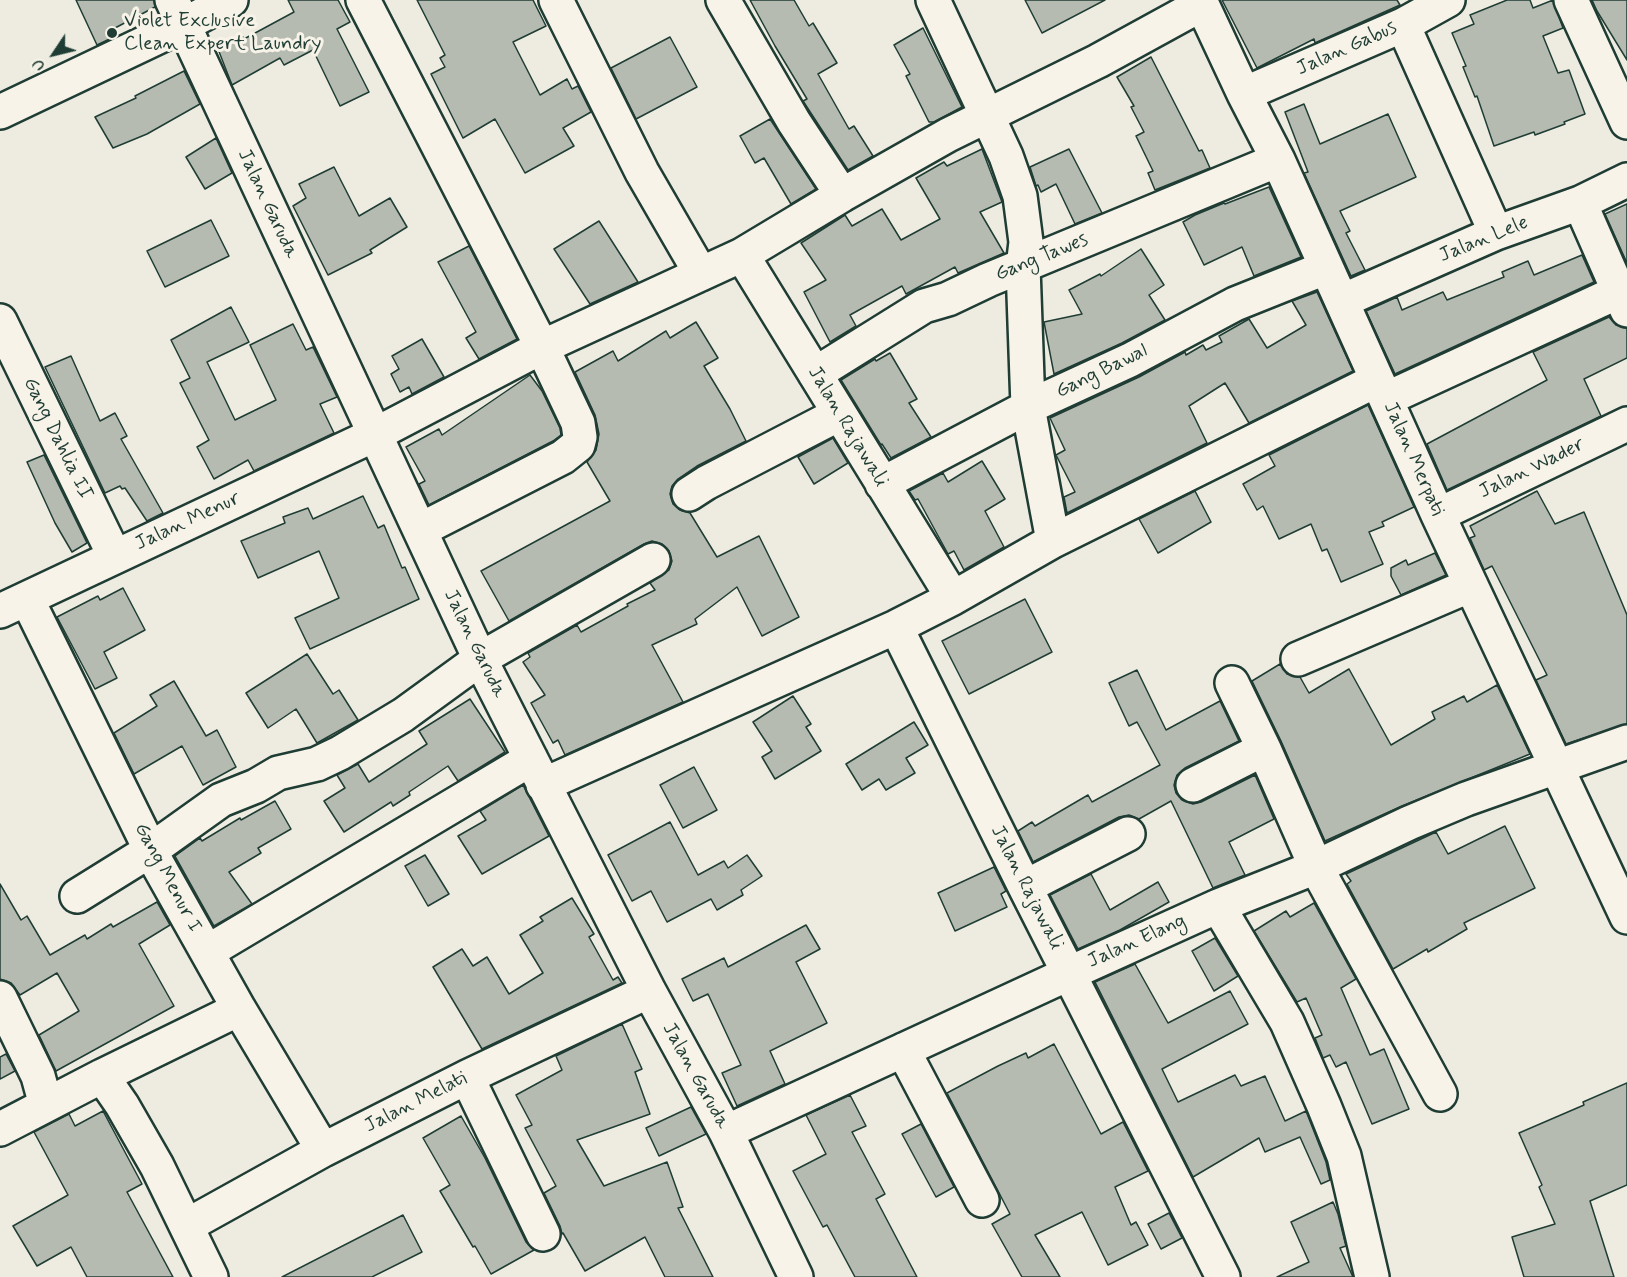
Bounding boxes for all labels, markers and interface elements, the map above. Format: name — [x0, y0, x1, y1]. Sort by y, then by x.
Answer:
place label: Violet Exclusive Clean Expert Laundry — [124, 10, 321, 57]
street label: Jalan Gabus — [1293, 16, 1401, 82]
north arrow — [24, 24, 84, 84]
marker: Violet Exclusive Clean Expert Laundry — [105, 26, 119, 40]
text: U — [27, 54, 50, 75]
street label: Jalan Garuda — [231, 146, 303, 262]
street label: Jalan Lele — [1436, 211, 1532, 269]
street label: Gang Tawes — [992, 229, 1092, 287]
street label: Gang Bawal — [1052, 340, 1152, 404]
street label: Jalan Rajawali — [802, 362, 892, 492]
street label: Gang Dahlia II — [17, 374, 97, 504]
street label: Jalan Merpati — [1377, 398, 1449, 520]
street label: Jalan Wader — [1475, 433, 1589, 505]
street label: Jalan Menur — [132, 487, 244, 557]
street label: Jalan Garuda — [437, 586, 511, 702]
street label: Gang Menur I — [128, 819, 206, 937]
street label: Jalan Rajawali — [984, 822, 1068, 954]
street label: Jalan Elang — [1084, 910, 1190, 974]
street label: Jalan Garuda — [656, 1019, 734, 1133]
street label: Jalan Melati — [361, 1067, 471, 1139]

